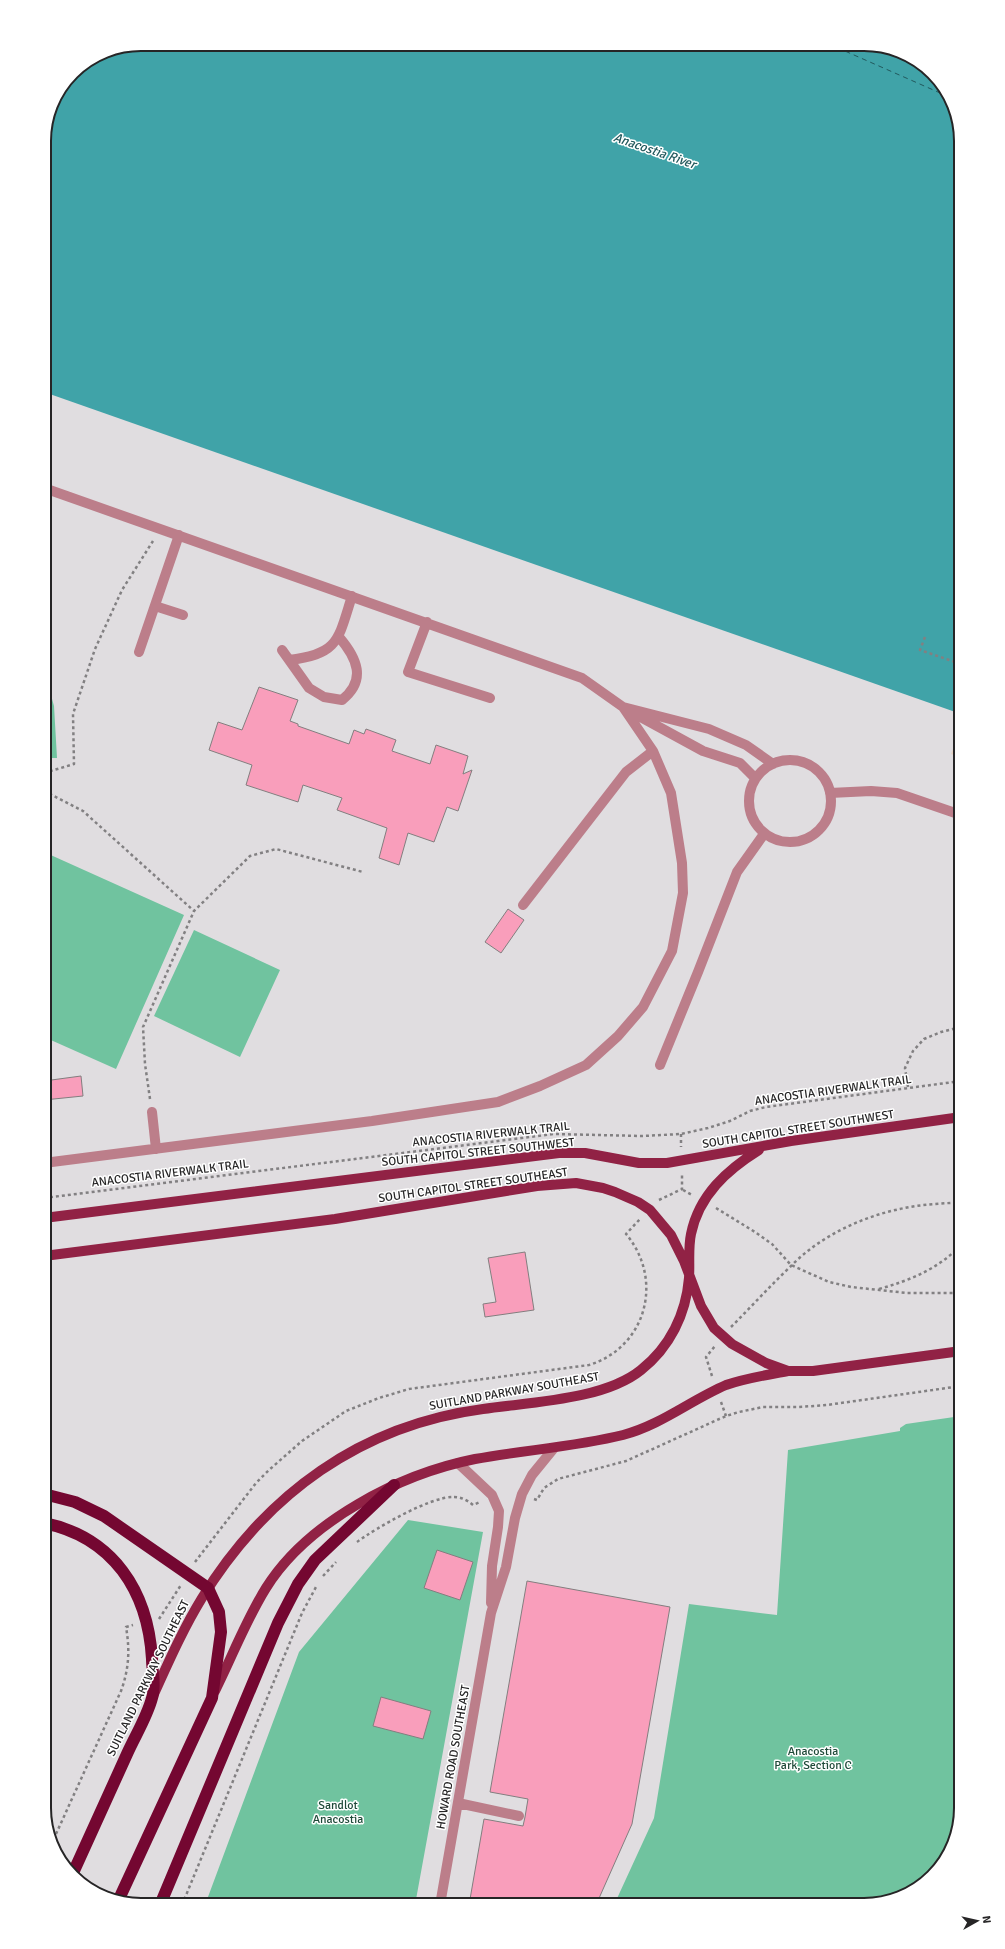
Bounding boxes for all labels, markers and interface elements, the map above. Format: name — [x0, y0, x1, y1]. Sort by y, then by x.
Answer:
water label: Anacostia River — [611, 129, 700, 173]
street label: ANACOSTIA RIVERWALK TRAIL — [754, 1072, 912, 1109]
street label: SOUTH CAPITOL STREET SOUTHWEST — [701, 1107, 895, 1152]
street label: ANACOSTIA RIVERWALK TRAIL — [412, 1119, 571, 1150]
street label: SOUTH CAPITOL STREET SOUTHWEST — [381, 1135, 575, 1170]
street label: ANACOSTIA RIVERWALK TRAIL — [91, 1156, 250, 1191]
street label: SOUTH CAPITOL STREET SOUTHEAST — [378, 1165, 569, 1206]
street label: SUITLAND PARKWAY SOUTHEAST — [428, 1369, 600, 1414]
street label: SUITLAND PARKWAY SOUTHEAST — [104, 1597, 193, 1759]
street label: HOWARD ROAD SOUTHEAST — [433, 1684, 474, 1830]
park label: Anacostia Park, Section C — [774, 1744, 852, 1773]
park label: Sandlot Anacostia — [313, 1798, 363, 1827]
north arrow — [957, 1901, 997, 1941]
text: N — [979, 1915, 993, 1924]

